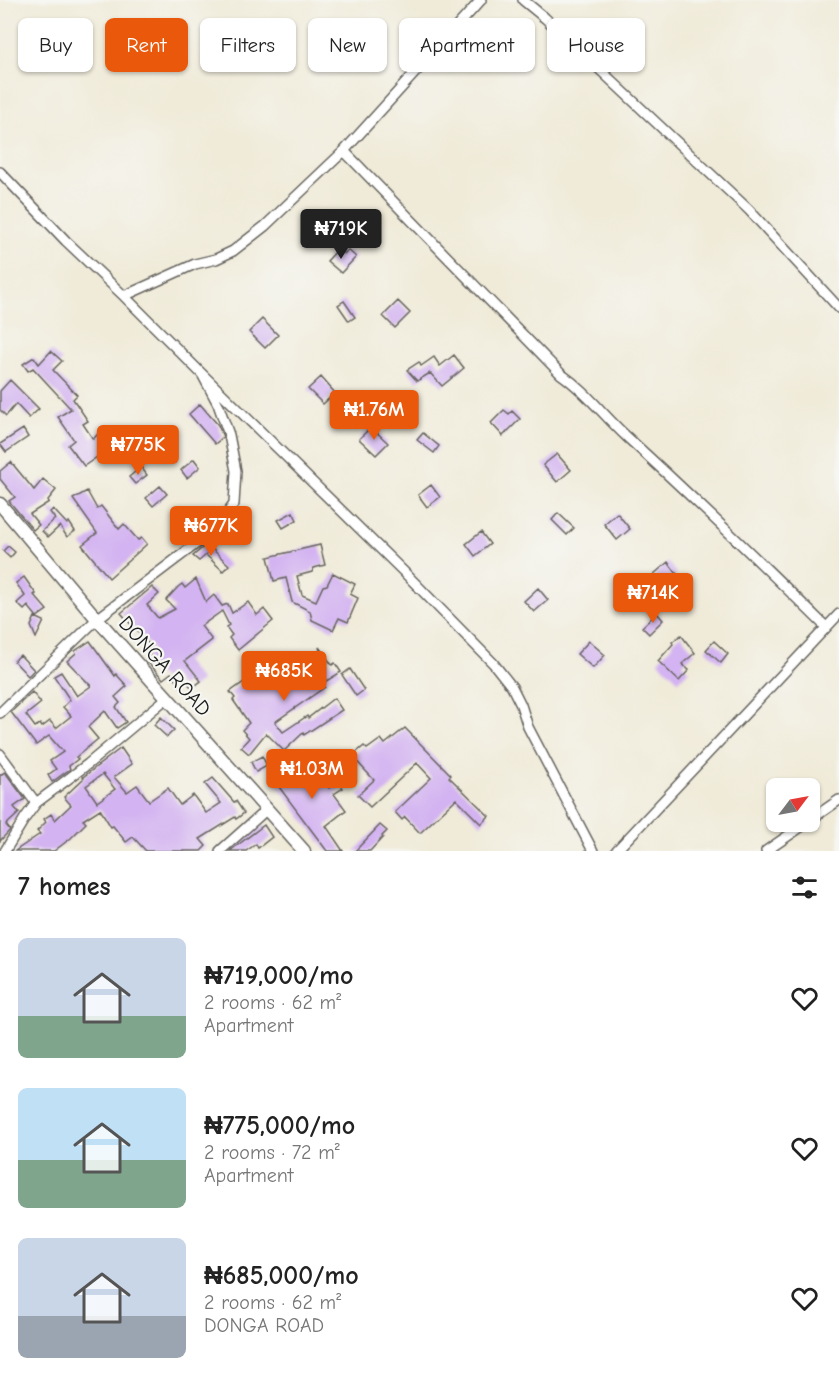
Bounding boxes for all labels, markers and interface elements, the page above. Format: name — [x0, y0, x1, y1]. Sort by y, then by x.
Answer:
chip: Buy — [18, 18, 93, 72]
chip: Rent — [105, 18, 188, 72]
chip: Filters — [200, 18, 296, 72]
chip: New — [308, 18, 387, 72]
chip: Apartment — [399, 18, 535, 72]
chip: House — [547, 18, 645, 72]
pin: ₦719K — [299, 209, 383, 260]
text: ₦719K — [314, 217, 368, 240]
pin: ₦1.76M — [325, 390, 423, 441]
text: ₦1.76M — [344, 398, 404, 421]
pin: ₦775K — [96, 425, 180, 476]
text: ₦775K — [111, 433, 165, 456]
pin: ₦677K — [169, 506, 253, 557]
text: ₦677K — [184, 514, 238, 537]
pin: ₦714K — [611, 573, 695, 624]
text: ₦714K — [627, 581, 679, 604]
street label: DONGA ROAD — [114, 611, 216, 721]
pin: ₦685K — [242, 651, 326, 702]
text: ₦685K — [255, 659, 313, 682]
pin: ₦1.03M — [263, 749, 361, 800]
text: ₦1.03M — [280, 757, 344, 780]
north arrow — [766, 778, 820, 832]
map controls — [766, 778, 820, 832]
icon: filters — [788, 871, 821, 904]
text: 7 homes — [18, 872, 111, 902]
text: ₦719,000/mo — [204, 961, 353, 991]
icon: home — [66, 962, 138, 1034]
icon: heart — [788, 982, 821, 1015]
text: 2 rooms · 62 m² — [204, 991, 341, 1014]
text: Apartment — [204, 1014, 294, 1037]
text: ₦775,000/mo — [204, 1111, 355, 1141]
icon: home — [66, 1112, 138, 1184]
icon: heart — [788, 1132, 821, 1165]
text: 2 rooms · 72 m² — [204, 1141, 340, 1164]
text: Apartment — [204, 1164, 294, 1187]
text: ₦685,000/mo — [204, 1261, 359, 1291]
icon: home — [66, 1262, 138, 1334]
icon: heart — [788, 1282, 821, 1315]
text: 2 rooms · 62 m² — [204, 1291, 341, 1314]
text: DONGA ROAD — [204, 1314, 324, 1337]

